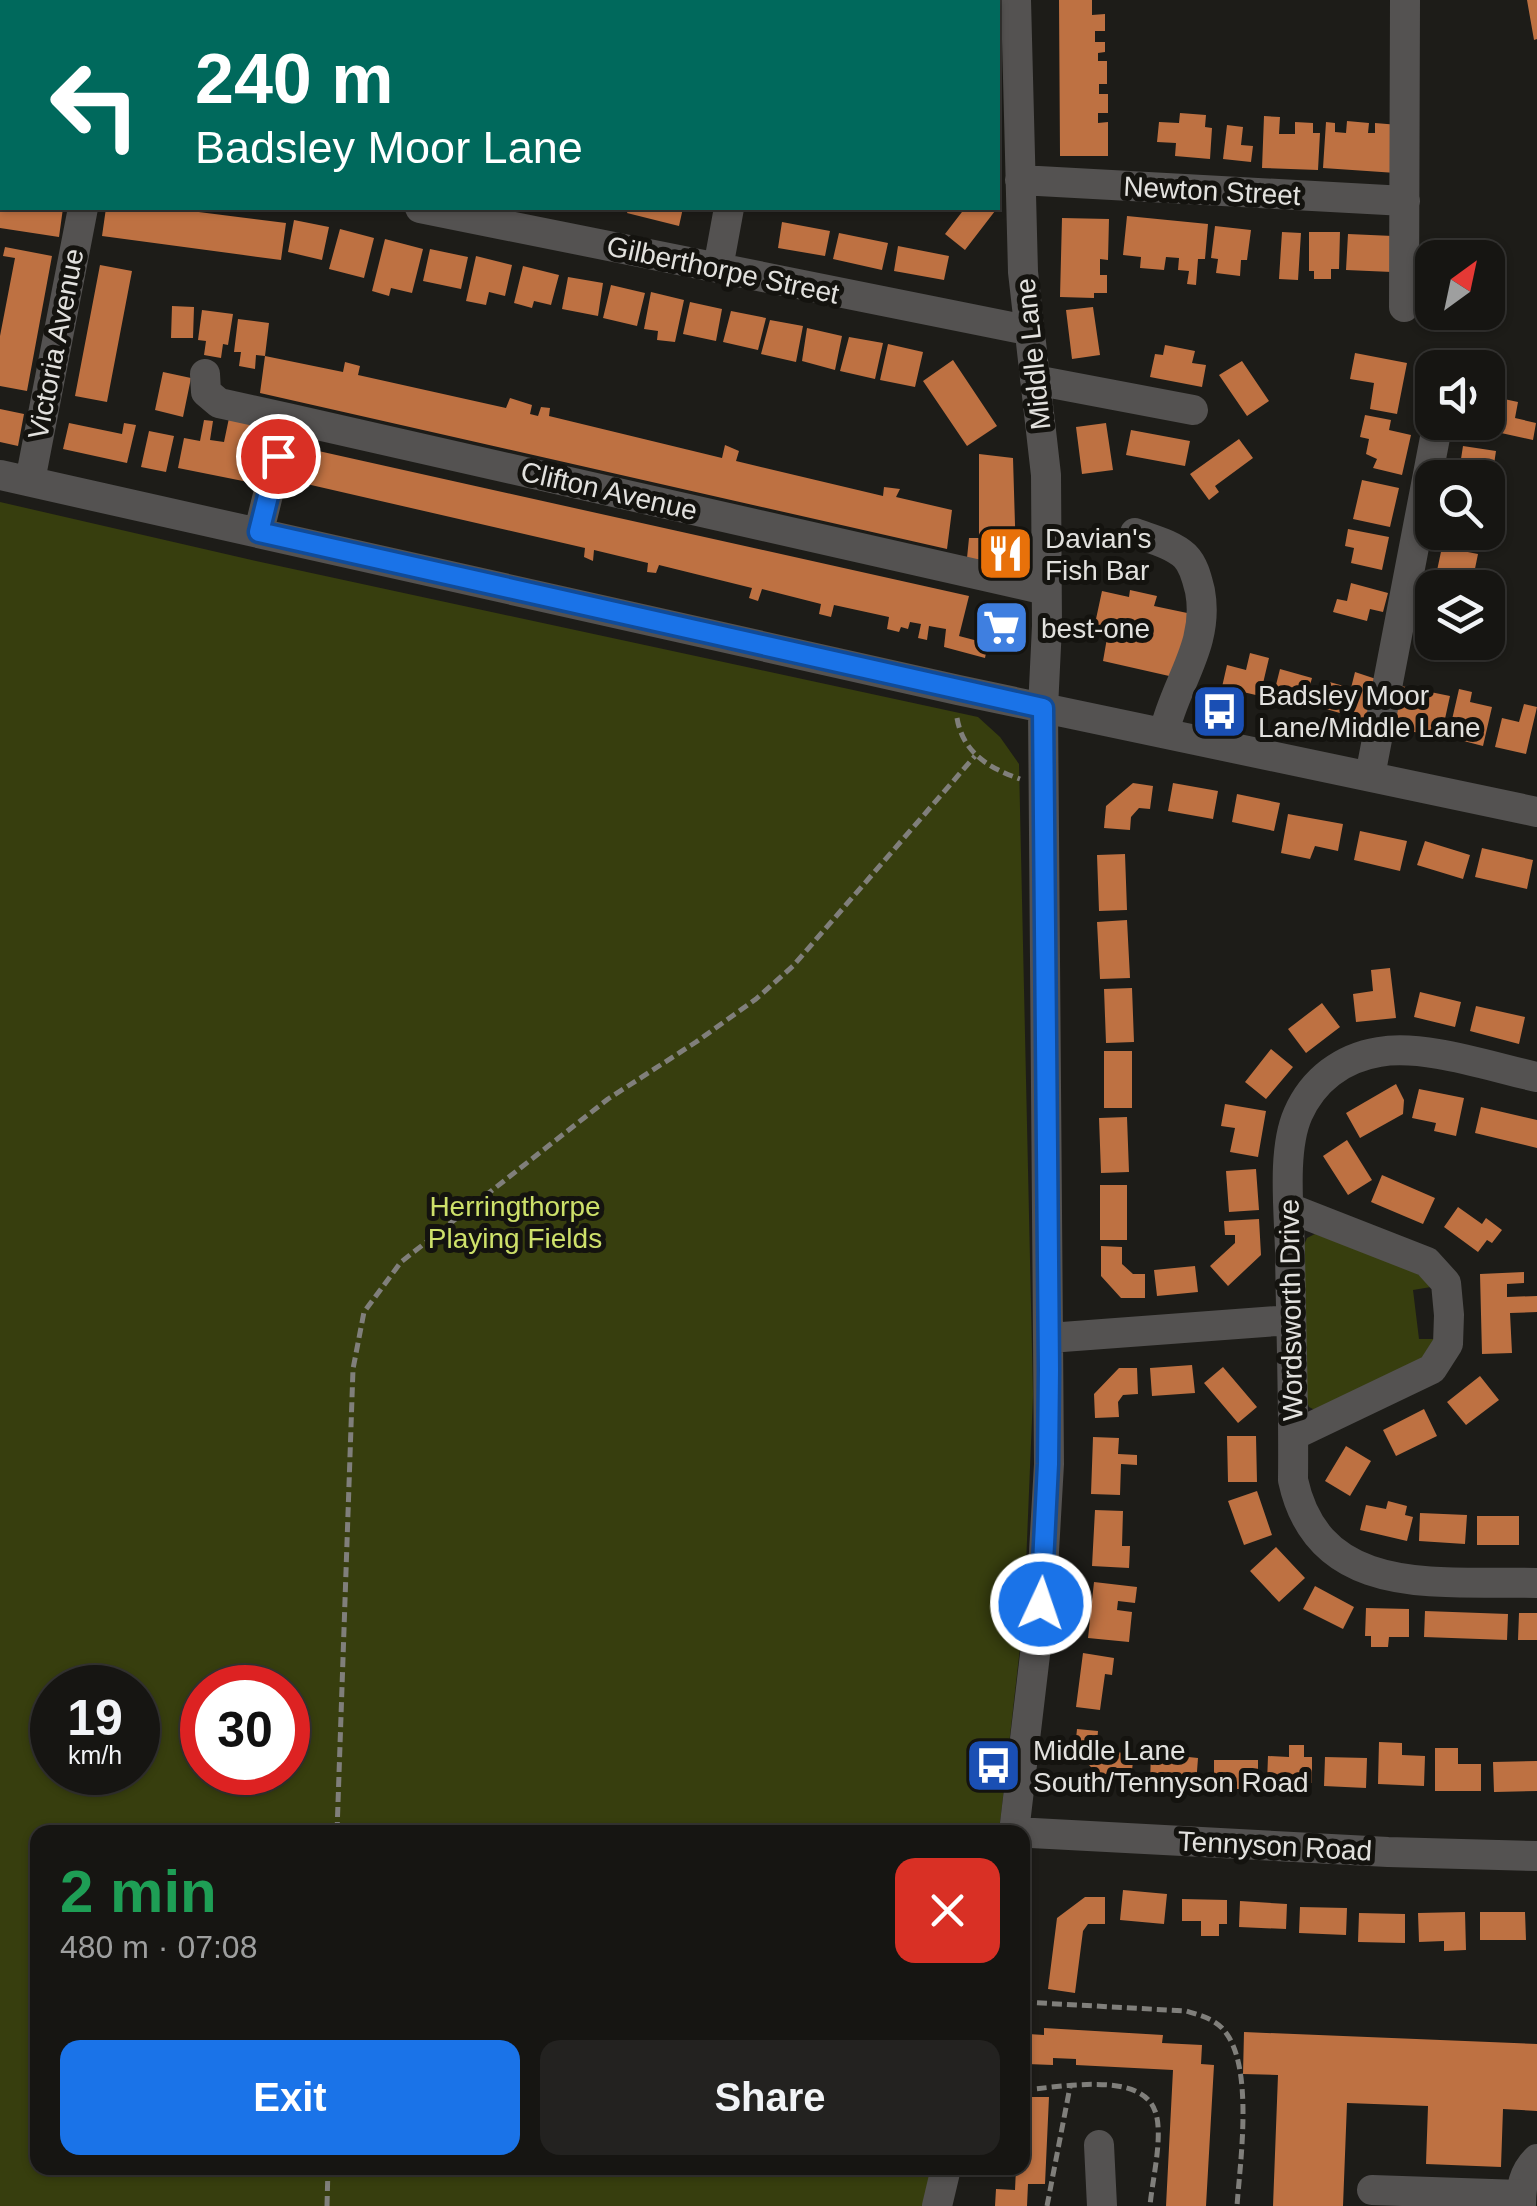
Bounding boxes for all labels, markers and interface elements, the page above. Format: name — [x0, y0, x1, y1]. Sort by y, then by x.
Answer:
icon: left — [30, 40, 160, 170]
text: 240 m — [195, 40, 393, 118]
text: Badsley Moor Lane — [195, 122, 583, 173]
street label: Newton Street — [1123, 171, 1302, 211]
street label: Gilberthorpe Street — [604, 230, 842, 310]
north arrow — [1415, 240, 1505, 330]
map controls — [1415, 240, 1505, 660]
street label: Victoria Avenue — [22, 246, 90, 442]
street label: Middle Lane — [1010, 277, 1056, 431]
button: sound — [1415, 350, 1505, 440]
pin — [236, 414, 321, 499]
icon: arrive — [251, 429, 306, 484]
street label: Clifton Avenue — [518, 456, 700, 526]
button: search — [1415, 460, 1505, 550]
place label: Davian's Fish Bar — [1045, 523, 1152, 586]
restaurant icon: Davian's Fish Bar — [976, 524, 1036, 584]
button: layers — [1415, 570, 1505, 660]
supermarket icon: best-one — [972, 598, 1032, 658]
place label: best-one — [1041, 613, 1150, 644]
place label: Badsley Moor Lane/Middle Lane — [1258, 680, 1481, 743]
bus stop icon: Badsley Moor Lane/Middle Lane — [1189, 681, 1249, 741]
park label: Herringthorpe Playing Fields — [428, 1191, 602, 1254]
street label: Wordsworth Drive — [1274, 1199, 1308, 1421]
position arrow — [989, 1552, 1093, 1656]
speed limit sign: 30 — [180, 1665, 310, 1795]
text: 19 — [67, 1690, 123, 1746]
place label: Middle Lane South/Tennyson Road — [1033, 1735, 1309, 1798]
bus stop icon: Middle Lane South/Tennyson Road — [964, 1736, 1024, 1796]
text: km/h — [68, 1741, 122, 1769]
street label: Tennyson Road — [1177, 1825, 1373, 1867]
text: 2 min — [60, 1858, 217, 1925]
button: close — [895, 1858, 1000, 1963]
text: 480 m · 07:08 — [60, 1929, 257, 1965]
button: Exit — [60, 2040, 520, 2155]
button: Share — [540, 2040, 1000, 2155]

